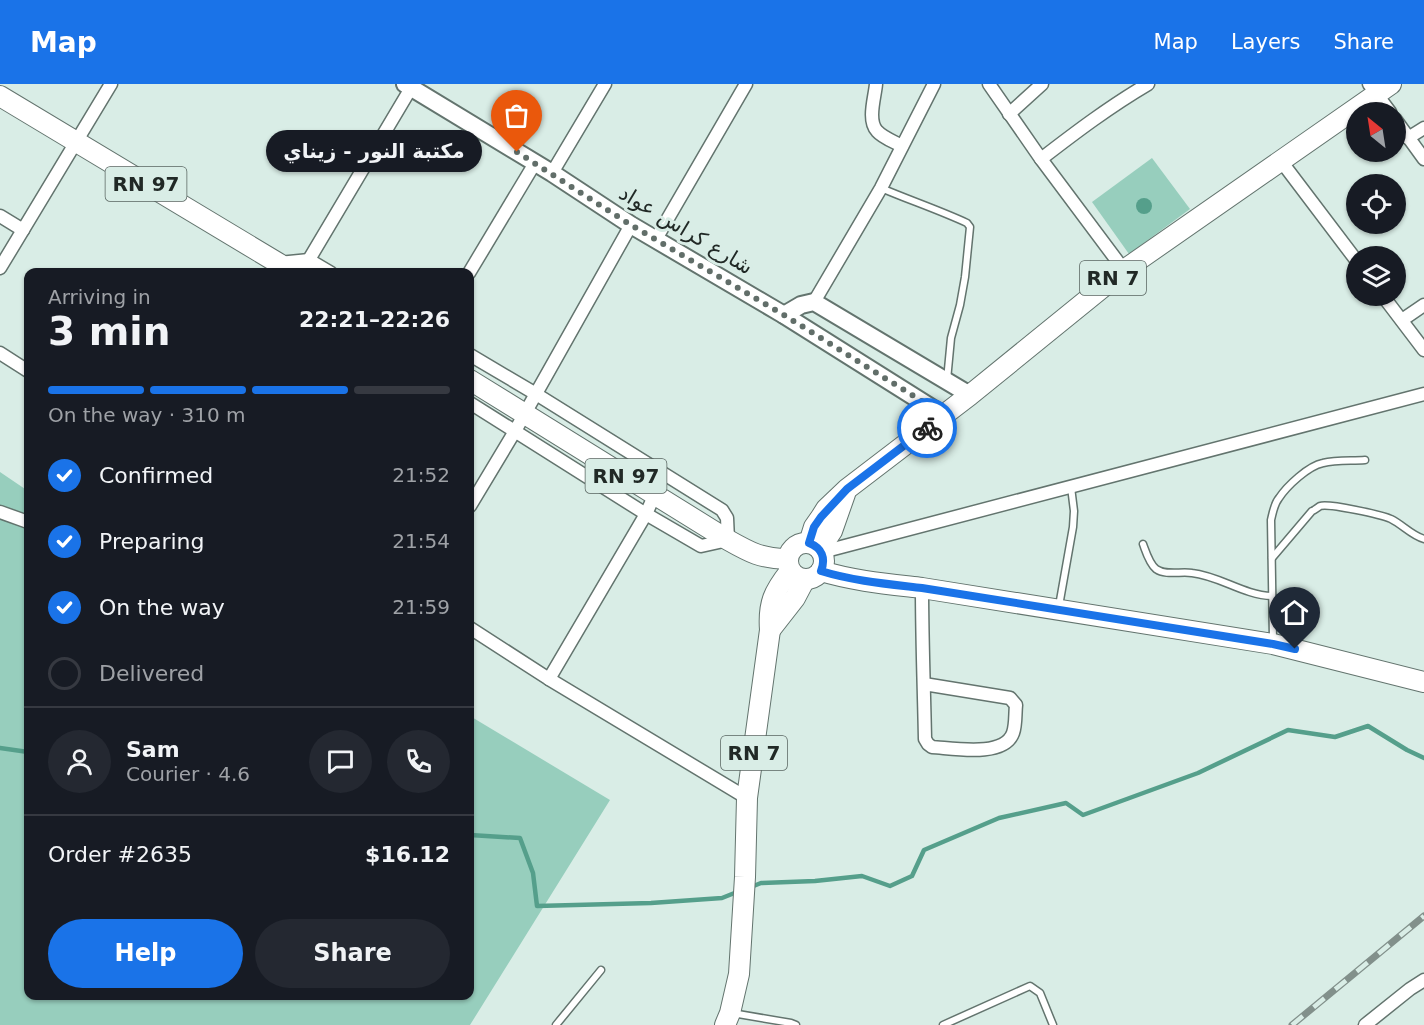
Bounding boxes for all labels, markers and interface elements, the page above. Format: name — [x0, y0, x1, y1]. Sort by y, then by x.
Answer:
text: Map — [30, 26, 97, 59]
text: Map — [1154, 30, 1198, 54]
text: Layers — [1231, 30, 1300, 54]
text: Share — [1333, 30, 1394, 54]
pin — [491, 90, 542, 152]
icon: bag — [500, 99, 533, 132]
north arrow — [1346, 102, 1406, 162]
map controls — [1346, 102, 1406, 306]
callout: مكتبة النور - زيناي — [265, 131, 481, 173]
text: مكتبة النور - زيناي — [283, 139, 465, 163]
road number: RN 97 — [106, 167, 186, 201]
button: locate — [1346, 174, 1406, 234]
street label: شارع كراس عواد — [615, 181, 757, 279]
button: layers — [1346, 246, 1406, 306]
road number: RN 7 — [1080, 261, 1146, 295]
text: Arriving in — [48, 285, 151, 309]
text: 22:21–22:26 — [299, 307, 450, 332]
text: 3 min — [48, 309, 170, 354]
courier — [897, 398, 957, 458]
text: On the way · 310 m — [48, 403, 246, 427]
icon: bike — [911, 412, 944, 445]
icon: check — [48, 459, 81, 492]
road number: RN 97 — [586, 459, 666, 493]
text: Confirmed — [99, 463, 213, 488]
text: 21:52 — [392, 463, 450, 487]
icon: check — [48, 525, 81, 558]
text: Preparing — [99, 529, 205, 554]
text: 21:54 — [392, 529, 450, 553]
pin — [1269, 587, 1320, 649]
icon: check — [48, 591, 81, 624]
text: On the way — [99, 595, 225, 620]
text: 21:59 — [392, 595, 450, 619]
icon: home — [1278, 596, 1311, 629]
text: Delivered — [99, 661, 204, 686]
button: person — [48, 730, 111, 793]
button: chat — [309, 730, 372, 793]
button: phone — [387, 730, 450, 793]
road number: RN 7 — [721, 736, 787, 770]
text: Sam — [126, 737, 180, 762]
text: Courier · 4.6 — [126, 762, 250, 786]
text: Order #2635 — [48, 842, 192, 867]
text: $16.12 — [365, 842, 450, 867]
button: Help — [48, 919, 243, 988]
button: Share — [255, 919, 450, 988]

